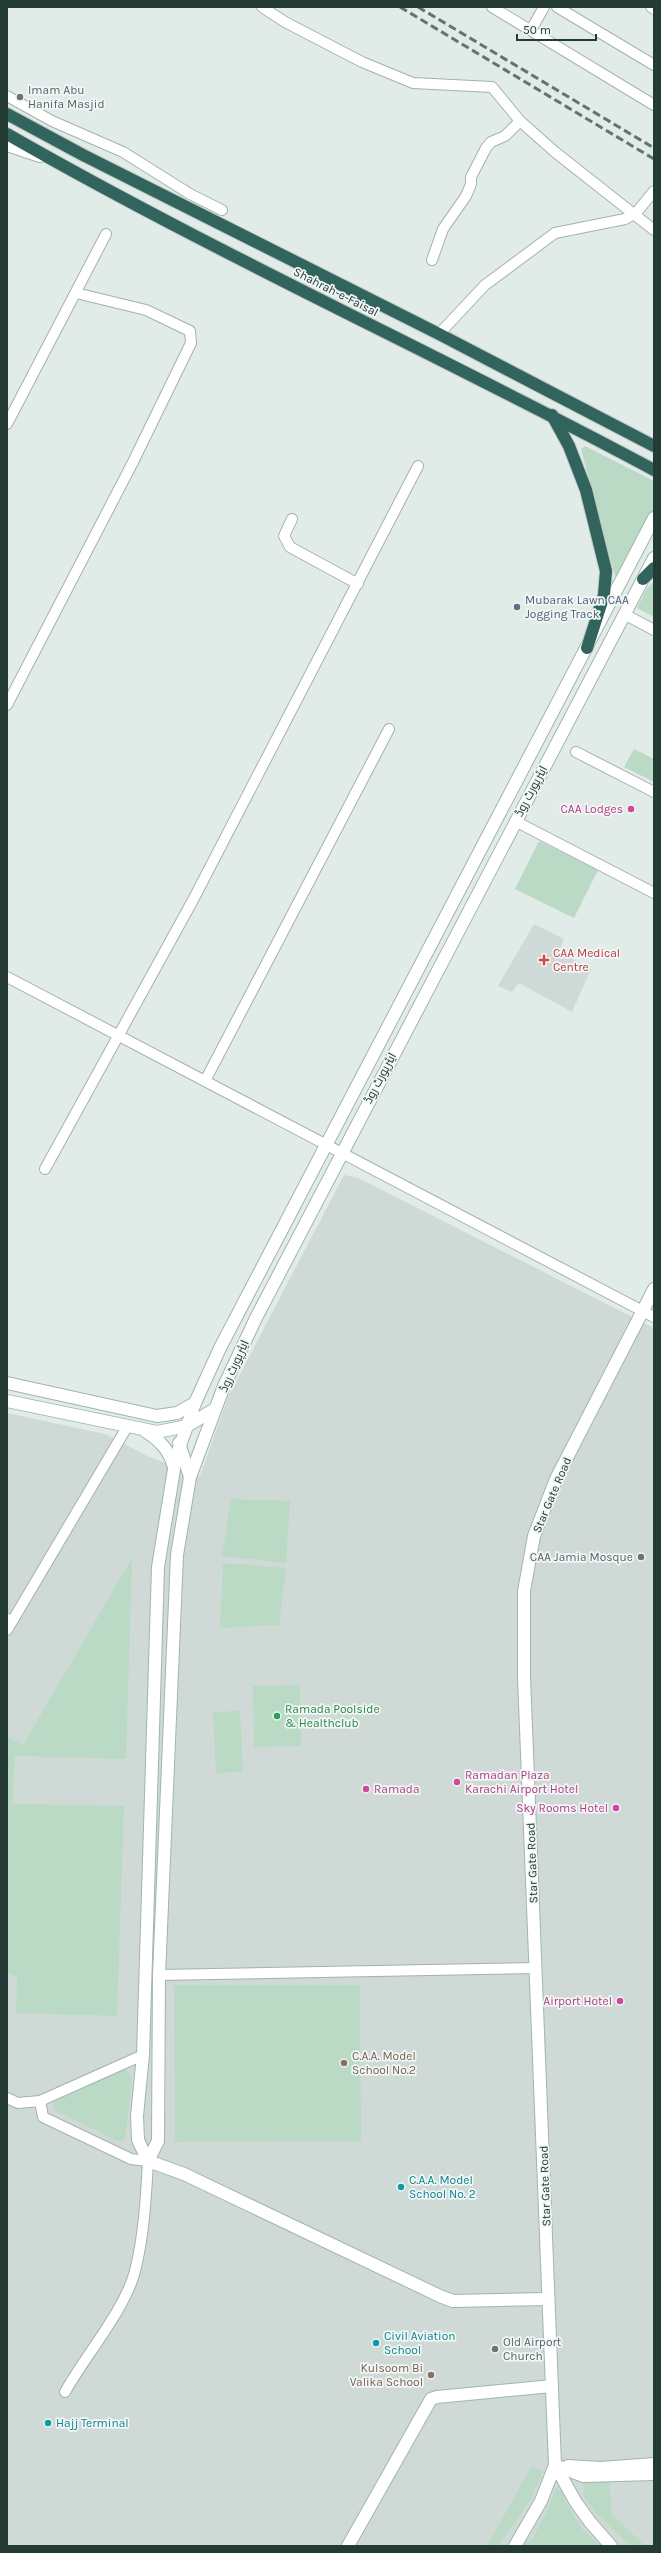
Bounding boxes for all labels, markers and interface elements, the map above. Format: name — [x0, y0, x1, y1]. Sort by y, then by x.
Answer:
scale bar — [517, 16, 596, 42]
text: 50 m — [523, 23, 551, 37]
place label: Imam Abu Hanifa Masjid — [28, 83, 105, 111]
marker: Imam Abu Hanifa Masjid — [15, 92, 25, 102]
street label: Shahrah-e-Faisal — [291, 265, 381, 319]
place label: Mubarak Lawn CAA Jogging Track — [525, 593, 629, 621]
marker: Mubarak Lawn CAA Jogging Track — [512, 602, 522, 612]
street label: ایئرپورٹ روڈ — [512, 763, 552, 820]
place label: CAA Lodges — [560, 802, 623, 816]
marker: CAA Lodges — [626, 804, 636, 814]
place label: CAA Medical Centre — [553, 946, 620, 974]
marker: CAA Medical Centre — [538, 954, 550, 966]
street label: ایئرپورٹ روڈ — [361, 1050, 401, 1107]
street label: ایئرپورٹ روڈ — [216, 1338, 254, 1395]
street label: Star Gate Road — [530, 1455, 574, 1535]
place label: CAA Jamia Mosque — [530, 1550, 633, 1564]
marker: CAA Jamia Mosque — [636, 1552, 646, 1562]
place label: Ramada Poolside & Healthclub — [285, 1702, 380, 1730]
marker: Ramada Poolside & Healthclub — [272, 1711, 282, 1721]
place label: Ramadan Plaza Karachi Airport Hotel — [465, 1768, 578, 1796]
marker: Ramadan Plaza Karachi Airport Hotel — [452, 1777, 462, 1787]
place label: Ramada — [374, 1782, 420, 1796]
marker: Ramada — [361, 1784, 371, 1794]
place label: Sky Rooms Hotel — [516, 1801, 608, 1815]
marker: Sky Rooms Hotel — [611, 1803, 621, 1813]
street label: Star Gate Road — [524, 1822, 540, 1904]
place label: Airport Hotel — [543, 1994, 612, 2008]
marker: Airport Hotel — [615, 1996, 625, 2006]
place label: C.A.A. Model School No.2 — [352, 2049, 416, 2077]
marker: C.A.A. Model School No.2 — [339, 2058, 349, 2068]
street label: Star Gate Road — [537, 2145, 553, 2227]
place label: C.A.A. Model School No. 2 — [409, 2173, 476, 2201]
marker: C.A.A. Model School No. 2 — [396, 2182, 406, 2192]
place label: Civil Aviation School — [384, 2329, 455, 2357]
place label: Old Airport Church — [503, 2335, 562, 2363]
marker: Civil Aviation School — [371, 2338, 381, 2348]
marker: Old Airport Church — [490, 2344, 500, 2354]
place label: Kulsoom Bi Valika School — [350, 2361, 423, 2389]
marker: Kulsoom Bi Valika School — [426, 2370, 436, 2380]
place label: Hajj Terminal — [56, 2416, 129, 2430]
marker: Hajj Terminal — [43, 2418, 53, 2428]

